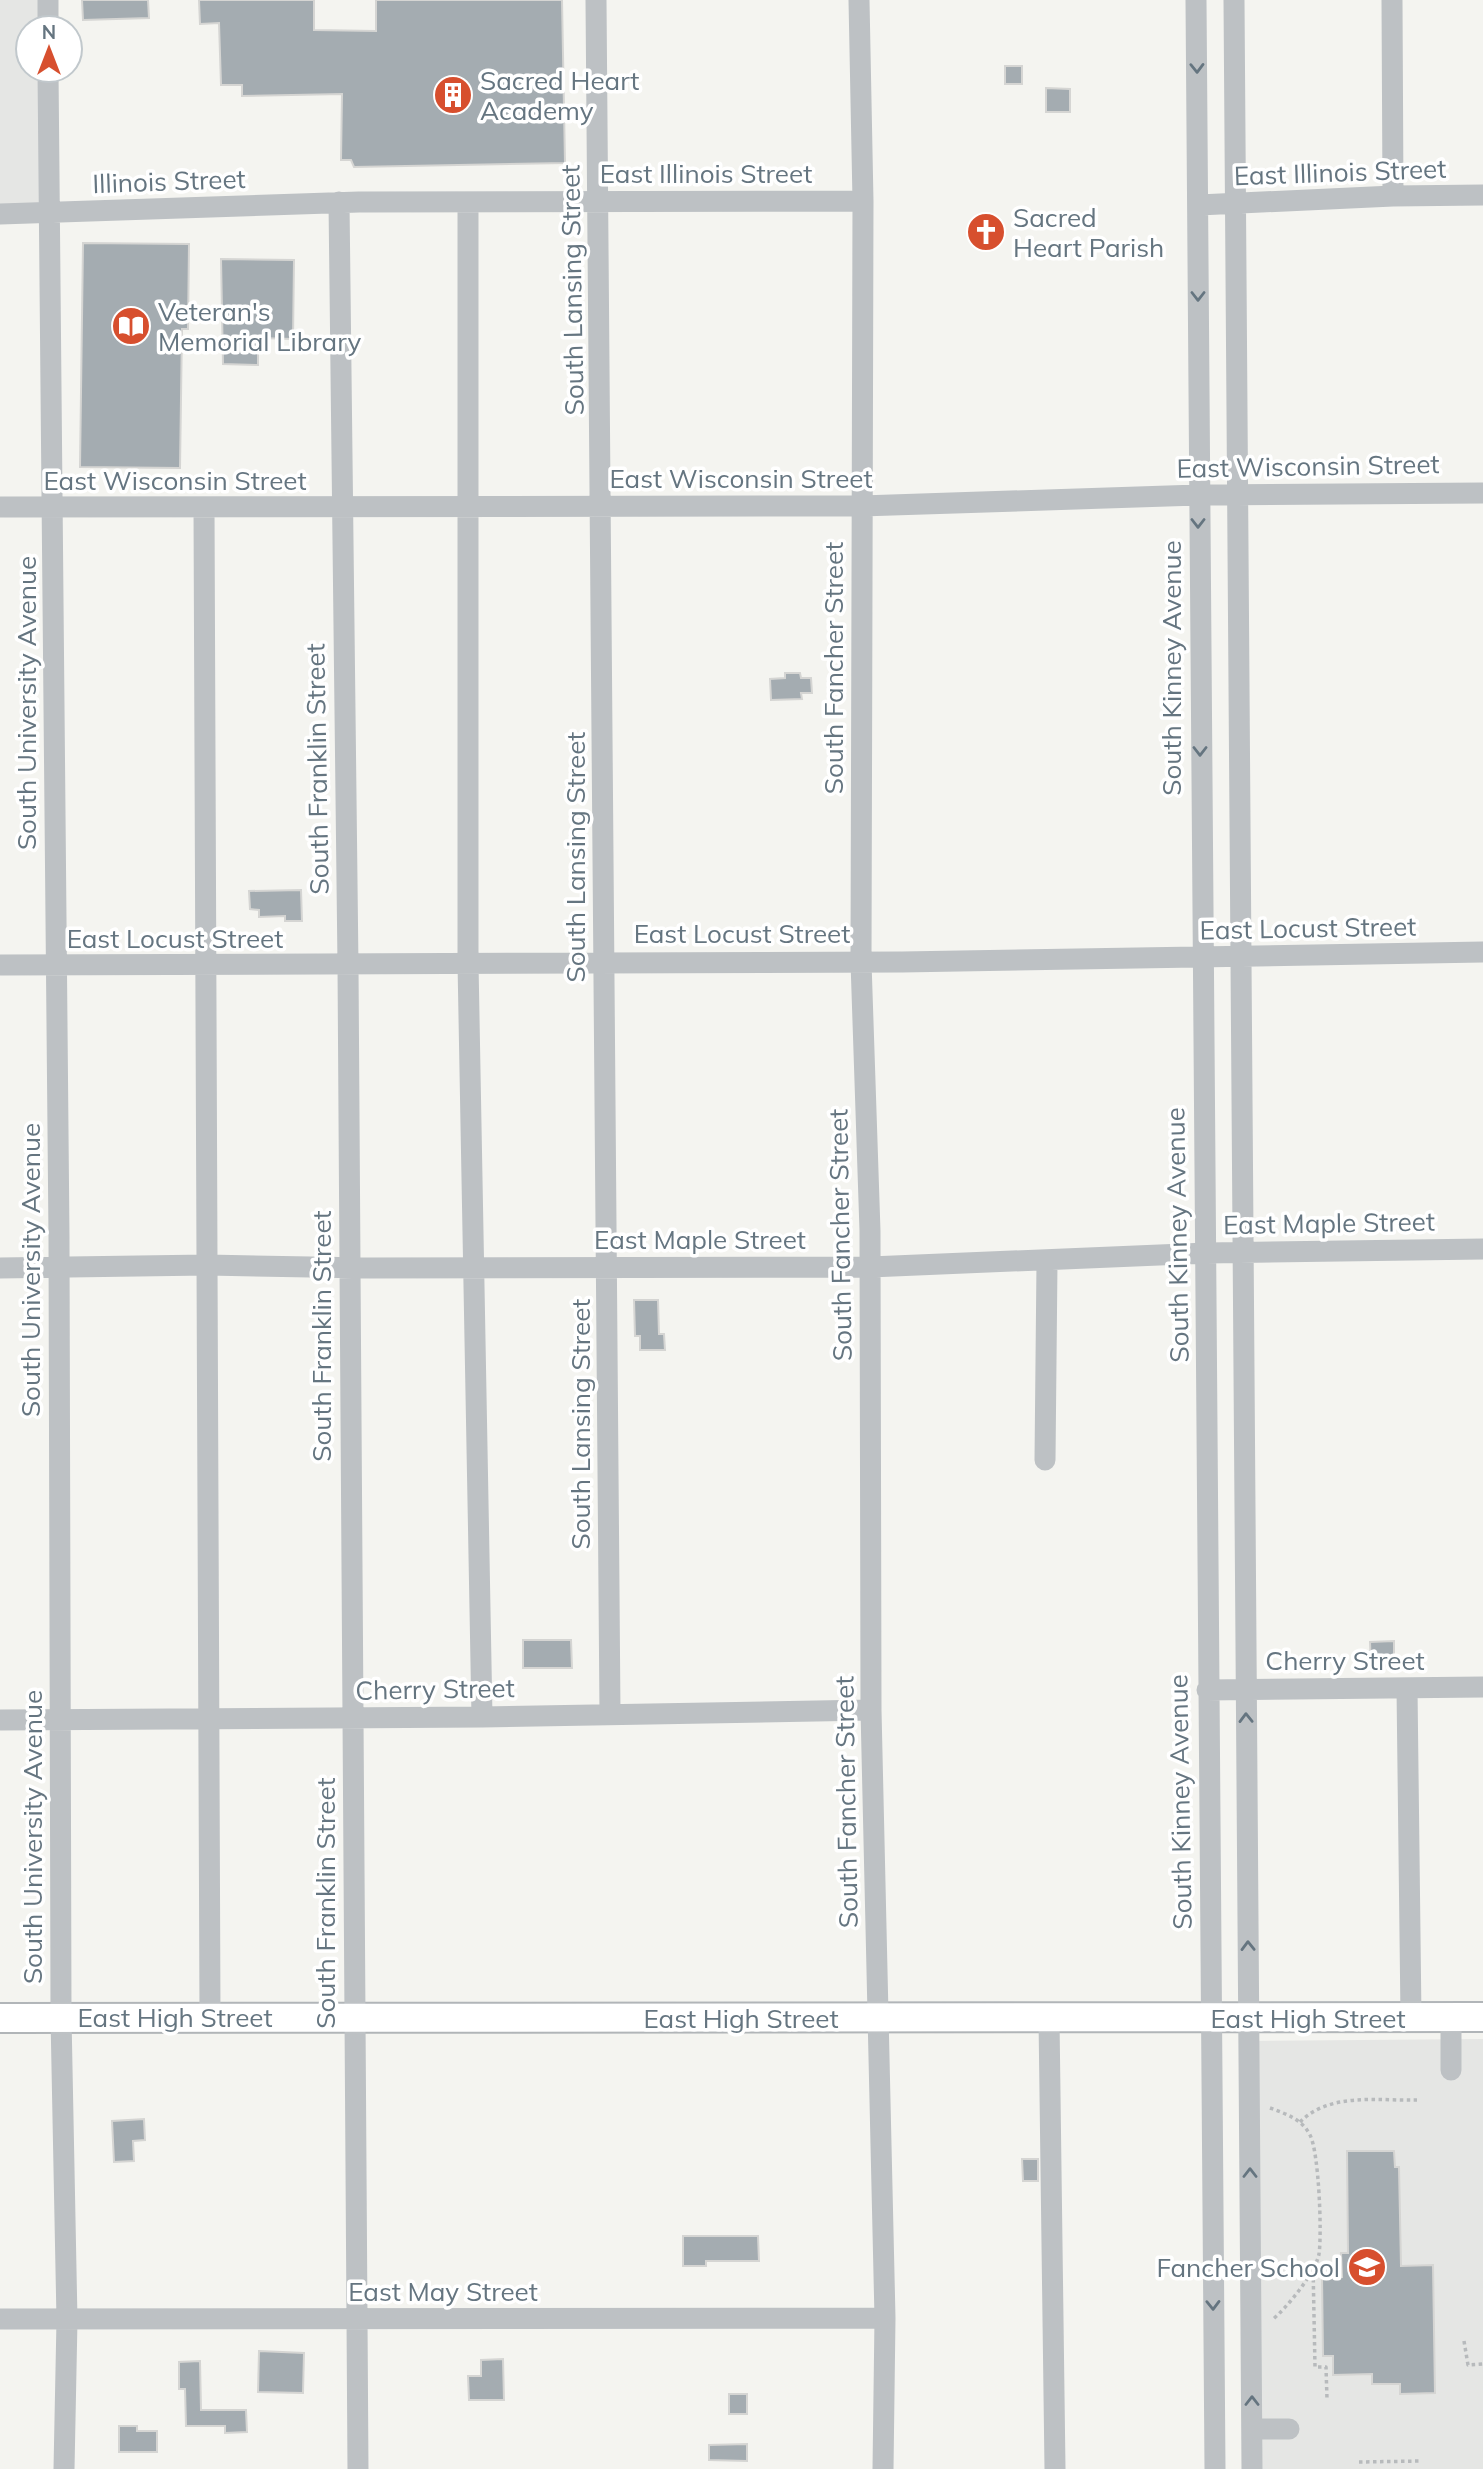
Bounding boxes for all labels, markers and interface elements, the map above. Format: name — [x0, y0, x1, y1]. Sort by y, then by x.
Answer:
north arrow — [14, 14, 84, 84]
text: N — [42, 20, 56, 44]
one-way arrow — [1189, 63, 1205, 74]
place label: Sacred Heart Academy — [480, 64, 639, 127]
building icon: Sacred Heart Academy — [432, 74, 474, 116]
street label: East Illinois Street — [1233, 152, 1447, 192]
street label: East Illinois Street — [600, 157, 812, 190]
street label: Illinois Street — [92, 162, 246, 200]
street label: South Lansing Street — [553, 164, 591, 416]
place label: Sacred Heart Parish — [1013, 201, 1164, 264]
church icon: Sacred Heart Parish — [965, 211, 1007, 253]
one-way arrow — [1190, 291, 1206, 301]
place label: Veteran's Memorial Library — [158, 295, 361, 358]
library icon: Veteran's Memorial Library — [110, 305, 152, 347]
street label: East Wisconsin Street — [1176, 447, 1440, 485]
street label: East Wisconsin Street — [609, 462, 873, 495]
street label: East Wisconsin Street — [43, 464, 307, 497]
one-way arrow — [1190, 518, 1206, 529]
street label: South Kinney Avenue — [1155, 540, 1188, 796]
street label: South Fancher Street — [817, 542, 850, 794]
street label: South University Avenue — [10, 556, 43, 850]
street label: South Franklin Street — [298, 643, 336, 895]
street label: South Lansing Street — [559, 732, 592, 982]
one-way arrow — [1192, 746, 1208, 756]
street label: East Locust Street — [1199, 910, 1417, 946]
street label: East Locust Street — [634, 917, 850, 950]
street label: East Locust Street — [67, 922, 283, 955]
street label: South Kinney Avenue — [1158, 1107, 1196, 1363]
street label: South Fancher Street — [821, 1108, 859, 1362]
street label: South University Avenue — [14, 1123, 47, 1417]
street label: East Maple Street — [1223, 1205, 1435, 1241]
street label: South Franklin Street — [305, 1210, 338, 1462]
street label: East Maple Street — [594, 1223, 806, 1256]
street label: South Lansing Street — [564, 1299, 597, 1549]
street label: Cherry Street — [1265, 1644, 1425, 1677]
street label: Cherry Street — [355, 1671, 515, 1707]
street label: South Kinney Avenue — [1161, 1674, 1199, 1930]
street label: South Fancher Street — [827, 1675, 865, 1929]
street label: South University Avenue — [16, 1690, 49, 1984]
one-way arrow — [1238, 1713, 1253, 1724]
street label: South Franklin Street — [309, 1777, 342, 2029]
one-way arrow — [1240, 1940, 1256, 1951]
street label: East High Street — [77, 2001, 273, 2034]
street label: East High Street — [643, 2002, 839, 2035]
street label: East High Street — [1210, 2002, 1406, 2035]
one-way arrow — [1242, 2168, 1258, 2178]
school or university icon: Fancher School — [1346, 2246, 1388, 2288]
place label: Fancher School — [1156, 2251, 1340, 2284]
street label: East May Street — [348, 2275, 538, 2308]
one-way arrow — [1205, 2301, 1221, 2311]
one-way arrow — [1244, 2395, 1260, 2406]

